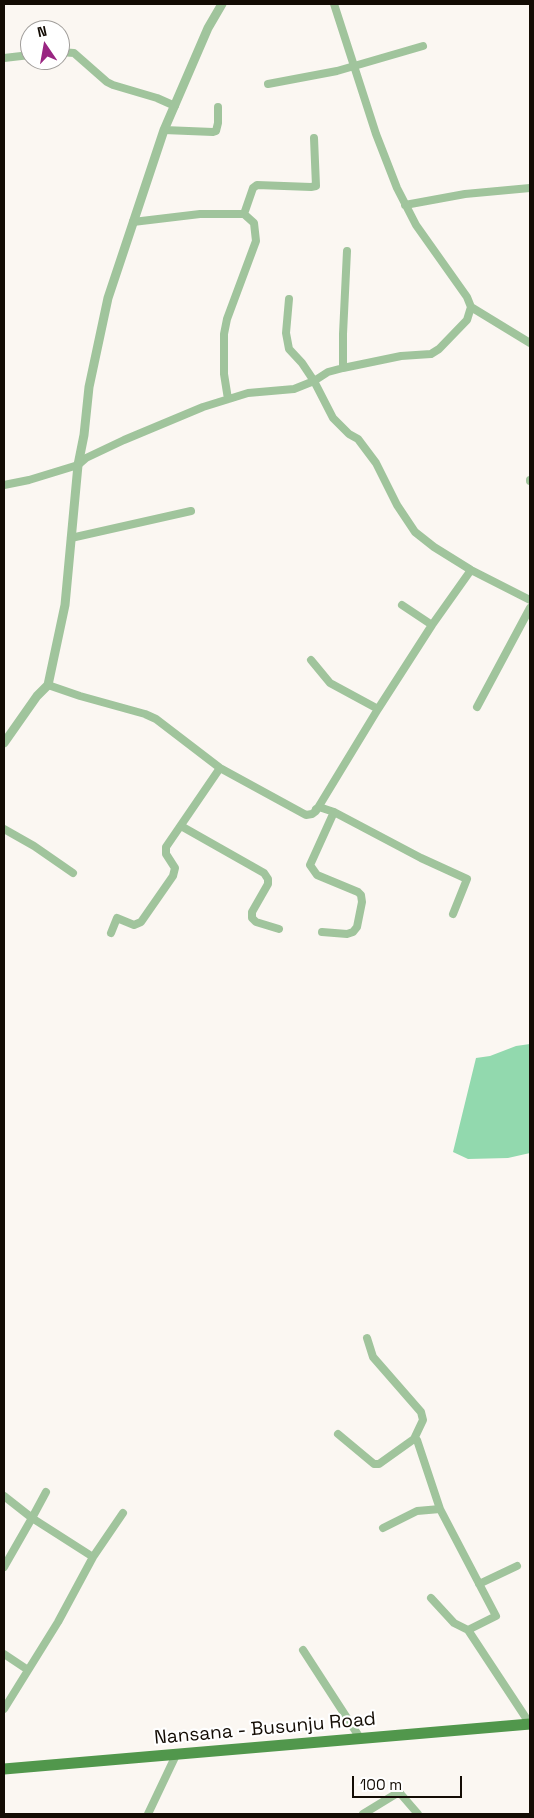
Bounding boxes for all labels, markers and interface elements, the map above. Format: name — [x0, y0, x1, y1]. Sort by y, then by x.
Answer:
north arrow — [20, 20, 70, 70]
text: N — [36, 22, 49, 41]
street label: Nansana - Busunju Road — [153, 1708, 377, 1750]
scale bar — [354, 1766, 464, 1798]
text: 100 m — [360, 1775, 402, 1794]

